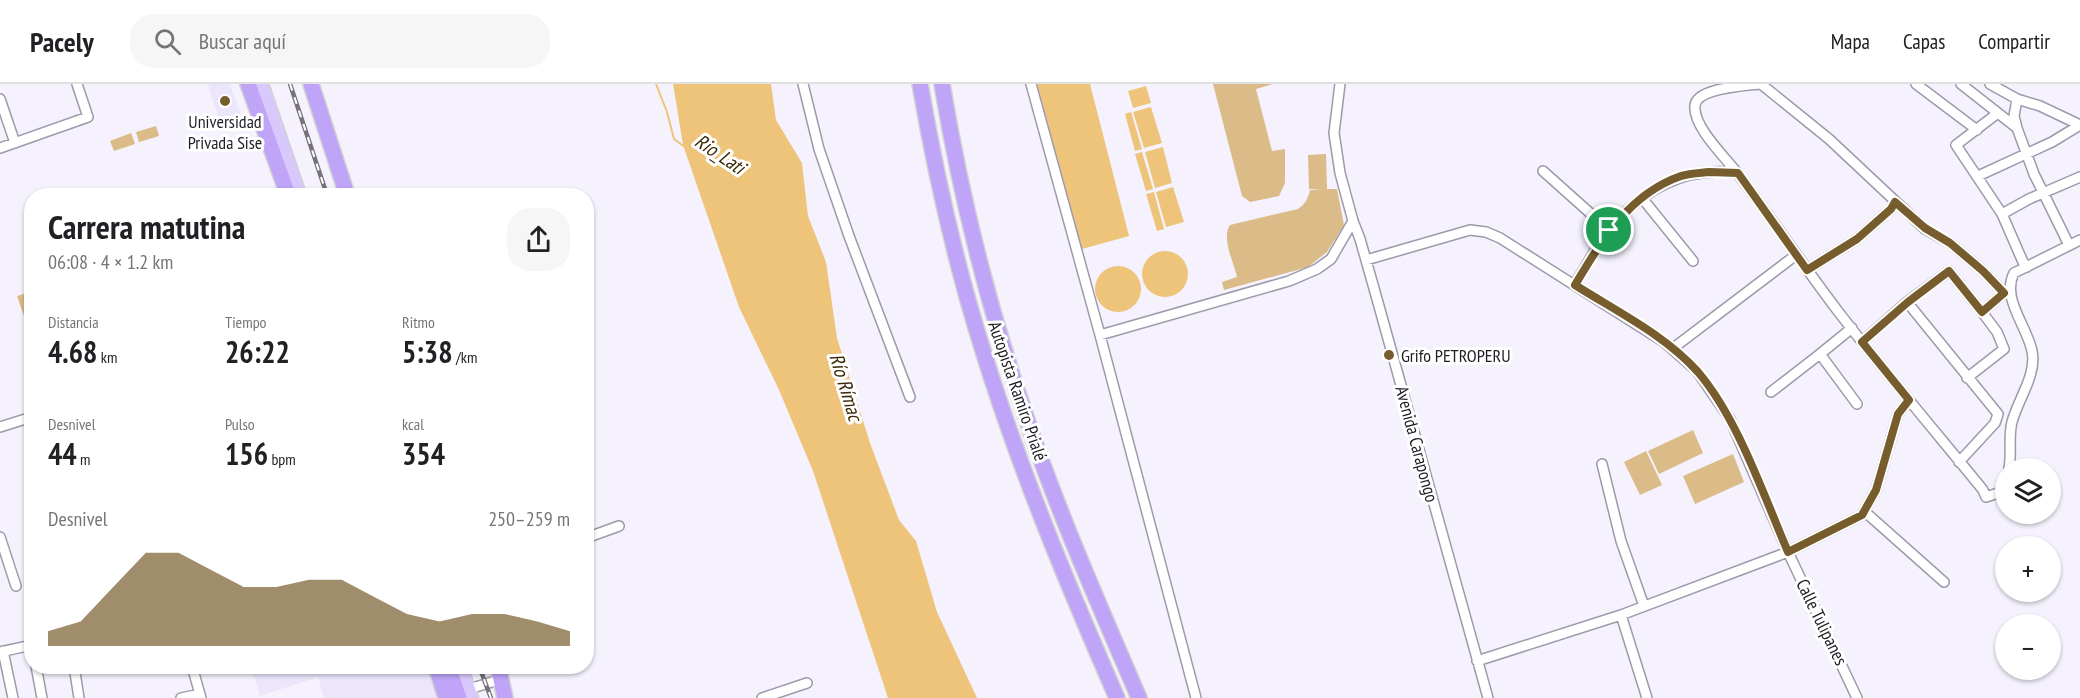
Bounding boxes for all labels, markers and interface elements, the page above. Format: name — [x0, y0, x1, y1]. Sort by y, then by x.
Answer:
search box — [130, 14, 550, 68]
text: Pacely — [30, 23, 94, 60]
icon: search — [151, 25, 184, 58]
text: Buscar aquí — [199, 27, 286, 55]
text: Mapa — [1831, 28, 1870, 55]
text: Capas — [1903, 28, 1945, 55]
text: Compartir — [1978, 28, 2050, 55]
marker: Universidad Privada Sise — [218, 94, 232, 108]
place label: Universidad Privada Sise — [188, 110, 262, 154]
water label: Rio_Lati — [690, 128, 752, 182]
pin — [1583, 204, 1634, 255]
text: Carrera matutina — [48, 205, 245, 248]
button: share — [507, 208, 570, 271]
icon: arrive — [1592, 213, 1625, 246]
text: 06:08 · 4 × 1.2 km — [48, 249, 173, 275]
text: Distancia — [48, 312, 99, 332]
text: Tiempo — [225, 312, 267, 332]
text: Ritmo — [402, 312, 435, 332]
street label: Autopista Ramiro Prialé — [983, 318, 1053, 464]
text: 4.68 — [48, 332, 97, 371]
text: 26:22 — [225, 332, 290, 371]
text: 5:38 — [402, 332, 453, 371]
place label: Grifo PETROPERU — [1401, 344, 1511, 367]
text: km — [97, 347, 117, 367]
text: /km — [453, 347, 477, 367]
marker: Grifo PETROPERU — [1382, 348, 1396, 362]
water label: Río Rímac — [823, 350, 869, 426]
street label: Avenida Carapongo — [1390, 383, 1444, 505]
text: Desnivel — [48, 414, 95, 434]
text: Pulso — [225, 414, 255, 434]
text: kcal — [402, 414, 424, 434]
text: 44 — [48, 434, 77, 473]
text: 156 — [225, 434, 268, 473]
text: 354 — [402, 434, 445, 473]
text: m — [77, 449, 91, 469]
text: bpm — [268, 449, 296, 469]
map controls — [1995, 458, 2061, 680]
button: layers — [1995, 458, 2061, 524]
text: Desnivel — [48, 506, 107, 532]
text: 250–259 m — [488, 506, 570, 532]
button: + — [1995, 536, 2061, 602]
street label: Calle Tulipanes — [1791, 575, 1853, 669]
button: − — [1995, 614, 2061, 680]

